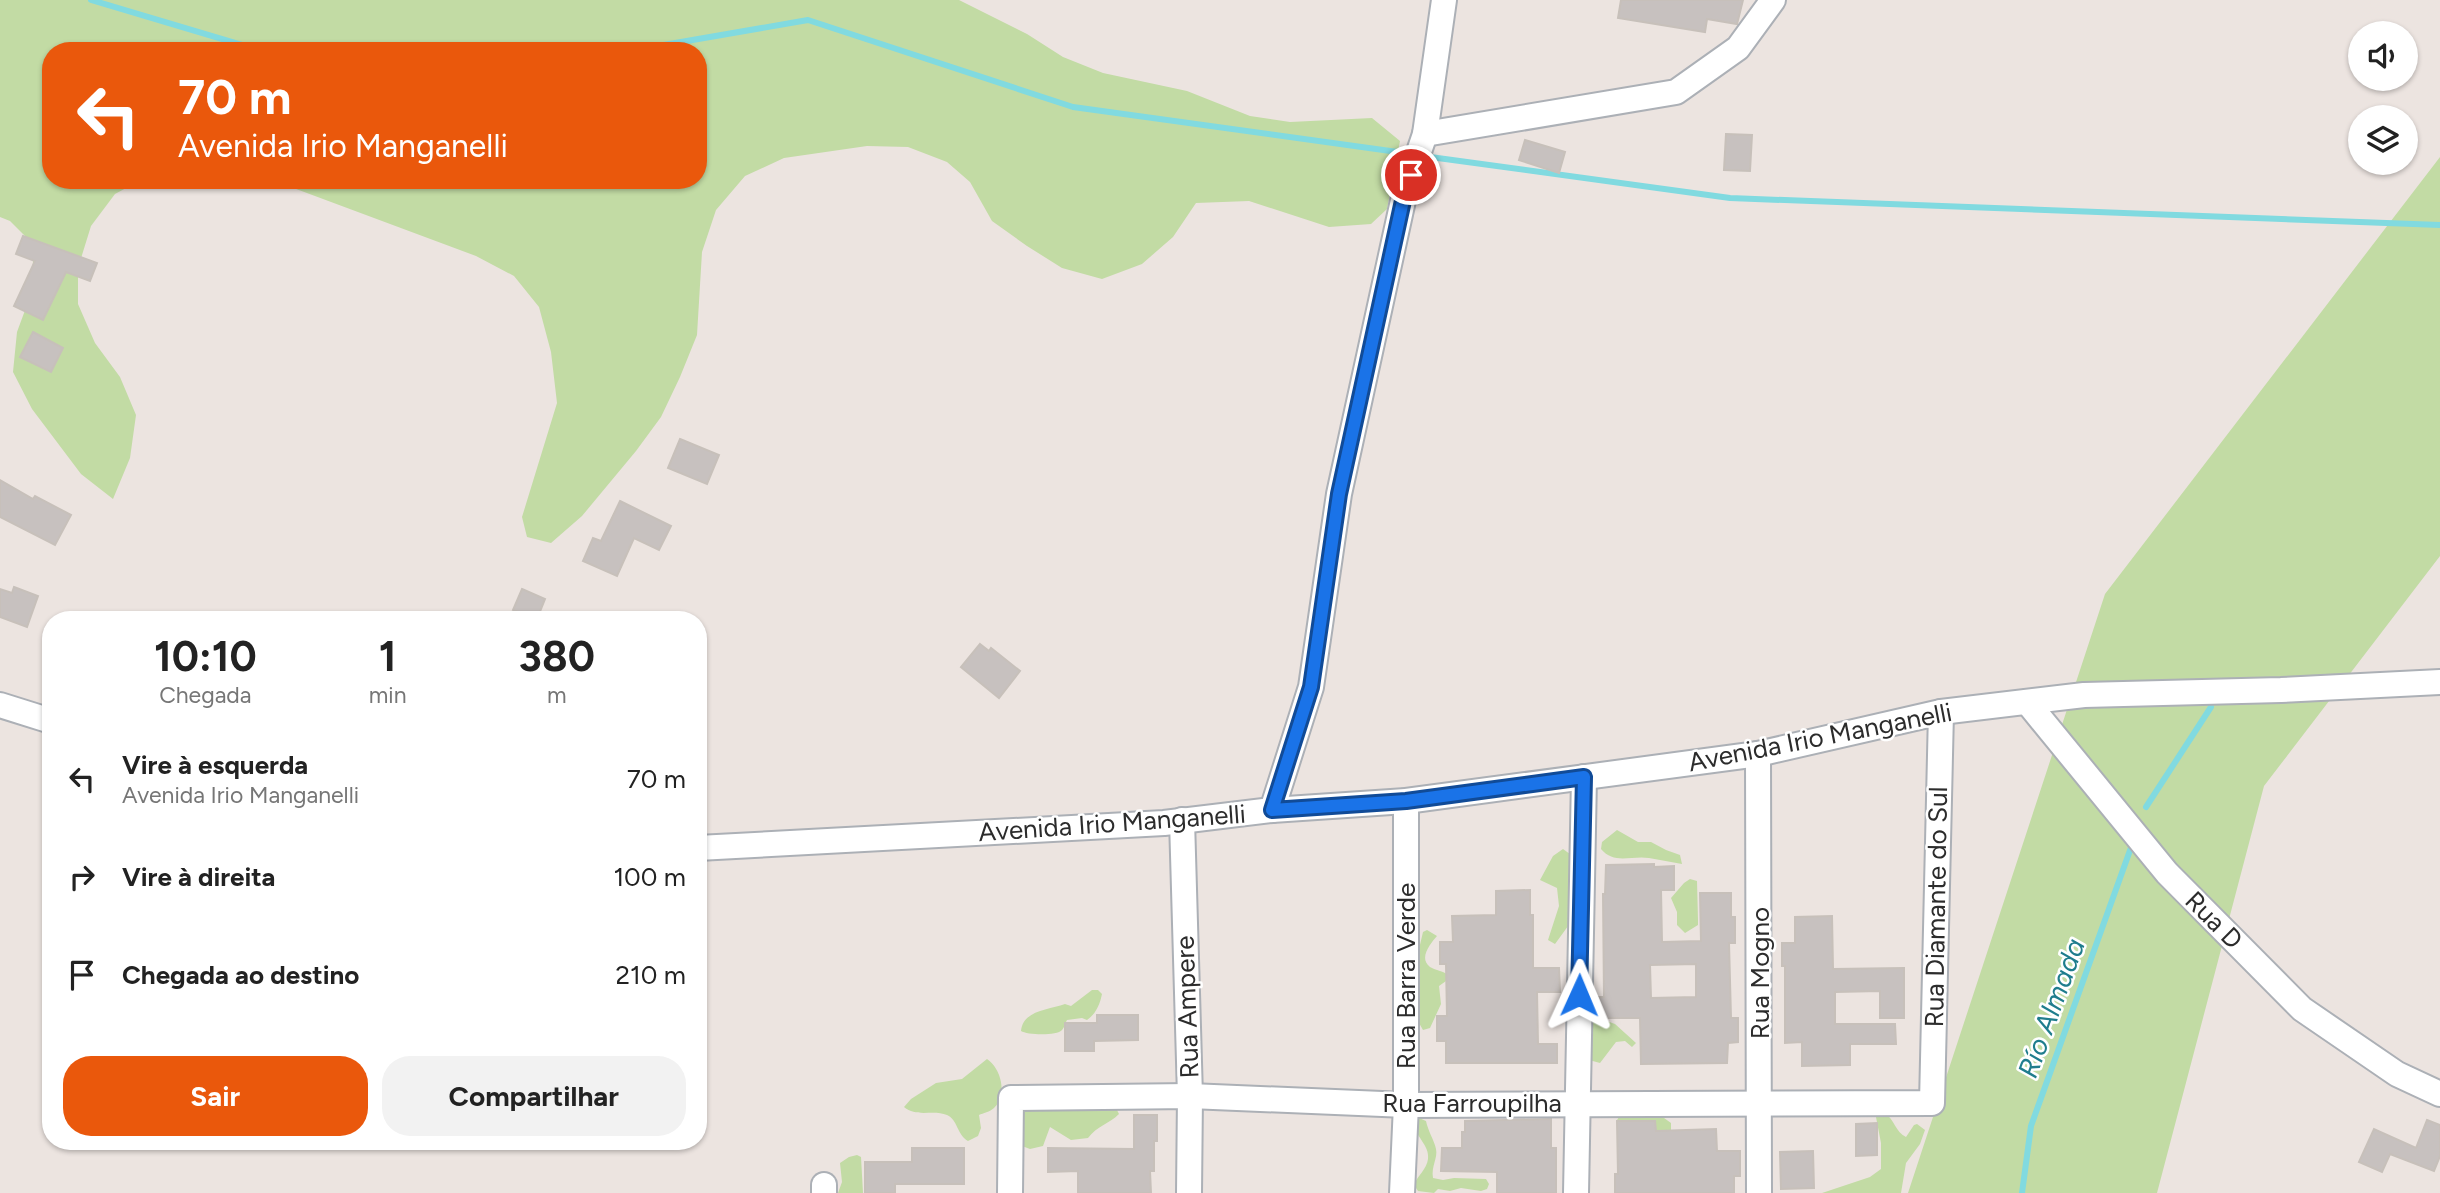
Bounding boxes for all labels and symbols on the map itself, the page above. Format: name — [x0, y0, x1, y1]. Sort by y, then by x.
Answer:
pin — [1381, 145, 1441, 205]
street label: Avenida Irio Manganelli — [1685, 696, 1955, 778]
street label: Rua Diamante do Sul — [1918, 786, 1954, 1028]
street label: Avenida Irio Manganelli — [977, 798, 1247, 848]
street label: Rua Barra Verde — [1390, 883, 1422, 1069]
street label: Rua D — [2179, 885, 2249, 955]
street label: Rua Mogno — [1744, 907, 1776, 1039]
water label: Río Almada — [2010, 934, 2092, 1082]
street label: Rua Ampere — [1169, 935, 1205, 1079]
position arrow — [1542, 958, 1616, 1032]
street label: Rua Farroupilha — [1382, 1087, 1562, 1119]

